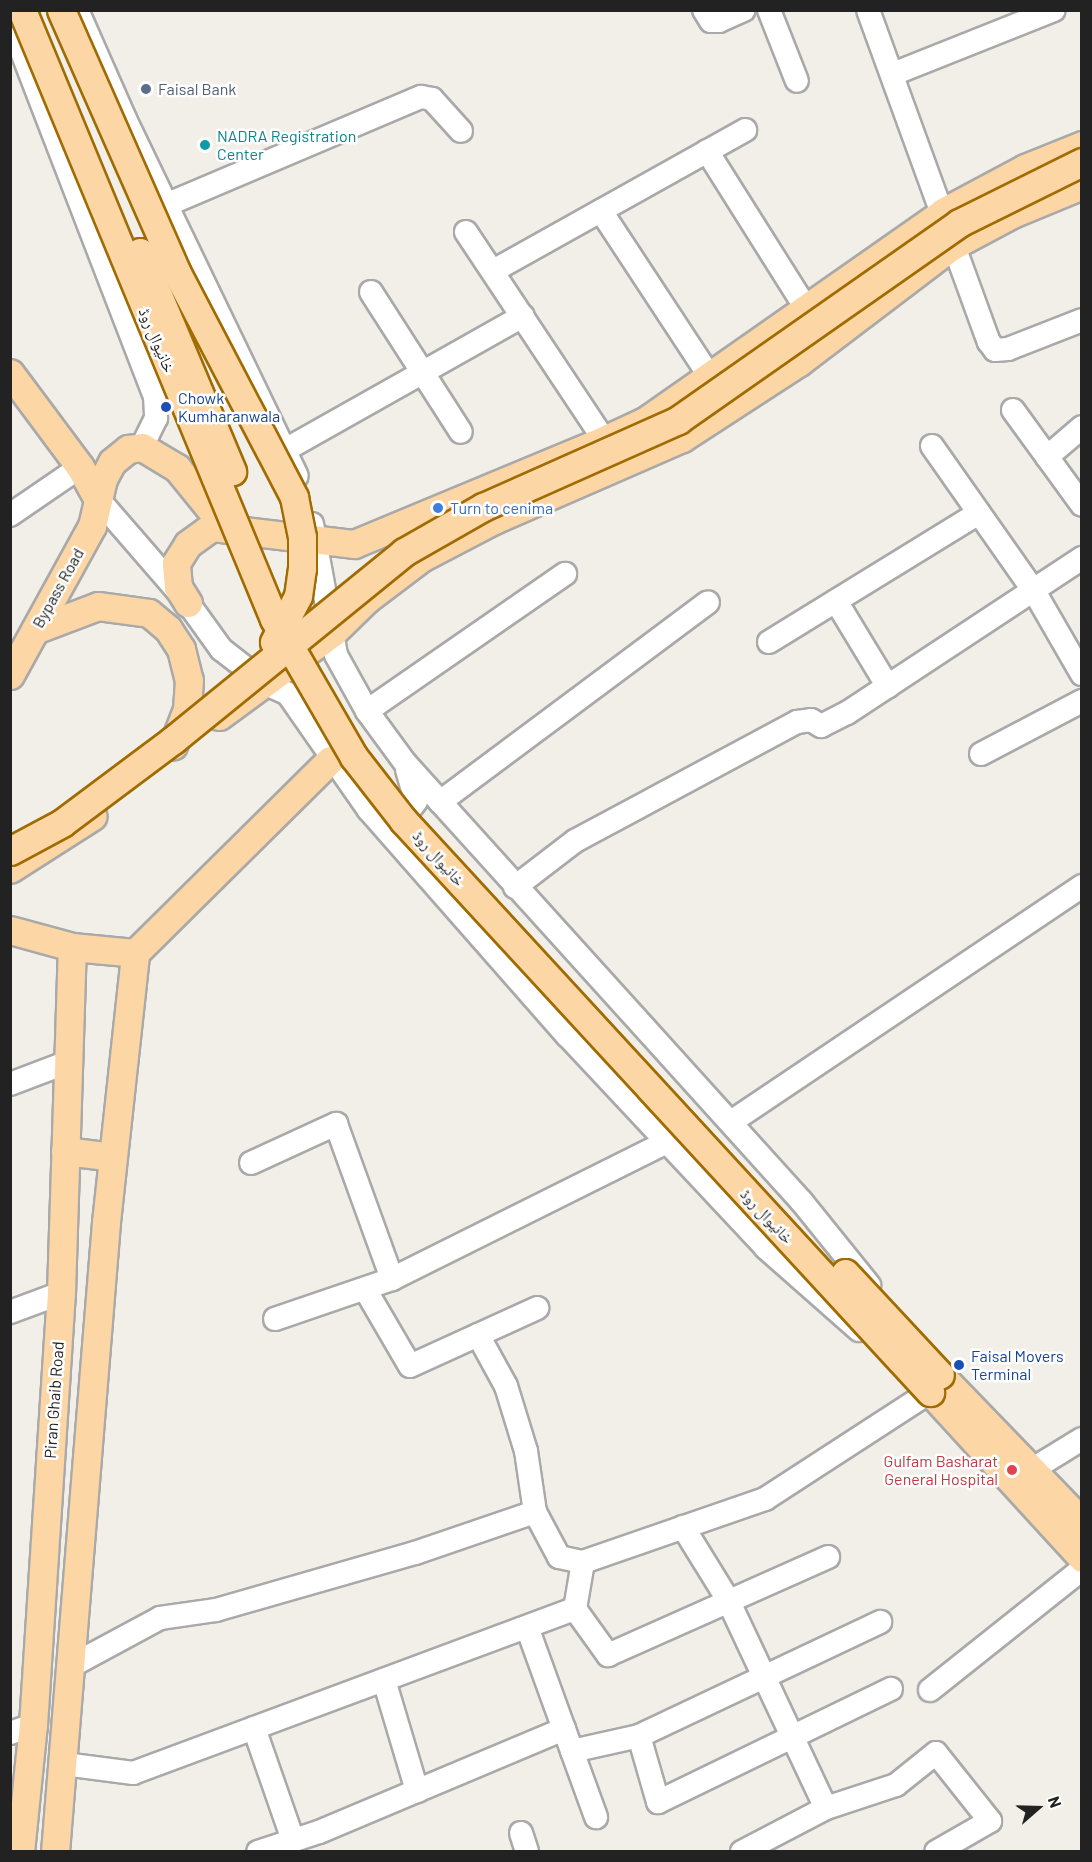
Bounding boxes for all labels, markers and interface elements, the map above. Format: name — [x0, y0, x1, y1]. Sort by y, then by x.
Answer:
place label: Faisal Bank — [158, 79, 236, 99]
marker: Faisal Bank — [139, 82, 153, 96]
place label: NADRA Registration Center — [217, 126, 356, 164]
marker: NADRA Registration Center — [198, 138, 212, 152]
street label: خانیوال روڈ — [135, 305, 179, 375]
place label: Chowk Kumharanwala — [178, 388, 280, 426]
marker: Chowk Kumharanwala — [159, 400, 173, 414]
place label: Turn to cenima — [450, 498, 553, 518]
marker: Turn to cenima — [431, 501, 445, 515]
street label: Bypass Road — [28, 545, 88, 631]
street label: خانیوال روڈ — [409, 826, 469, 890]
street label: خانیوال روڈ — [737, 1184, 797, 1248]
street label: Piran Ghaib Road — [40, 1341, 68, 1459]
place label: Faisal Movers Terminal — [971, 1346, 1064, 1384]
marker: Faisal Movers Terminal — [952, 1358, 966, 1372]
place label: Gulfam Basharat General Hospital — [884, 1451, 998, 1489]
marker: Gulfam Basharat General Hospital — [1003, 1461, 1021, 1479]
north arrow — [1008, 1778, 1068, 1838]
text: N — [1045, 1793, 1066, 1810]

